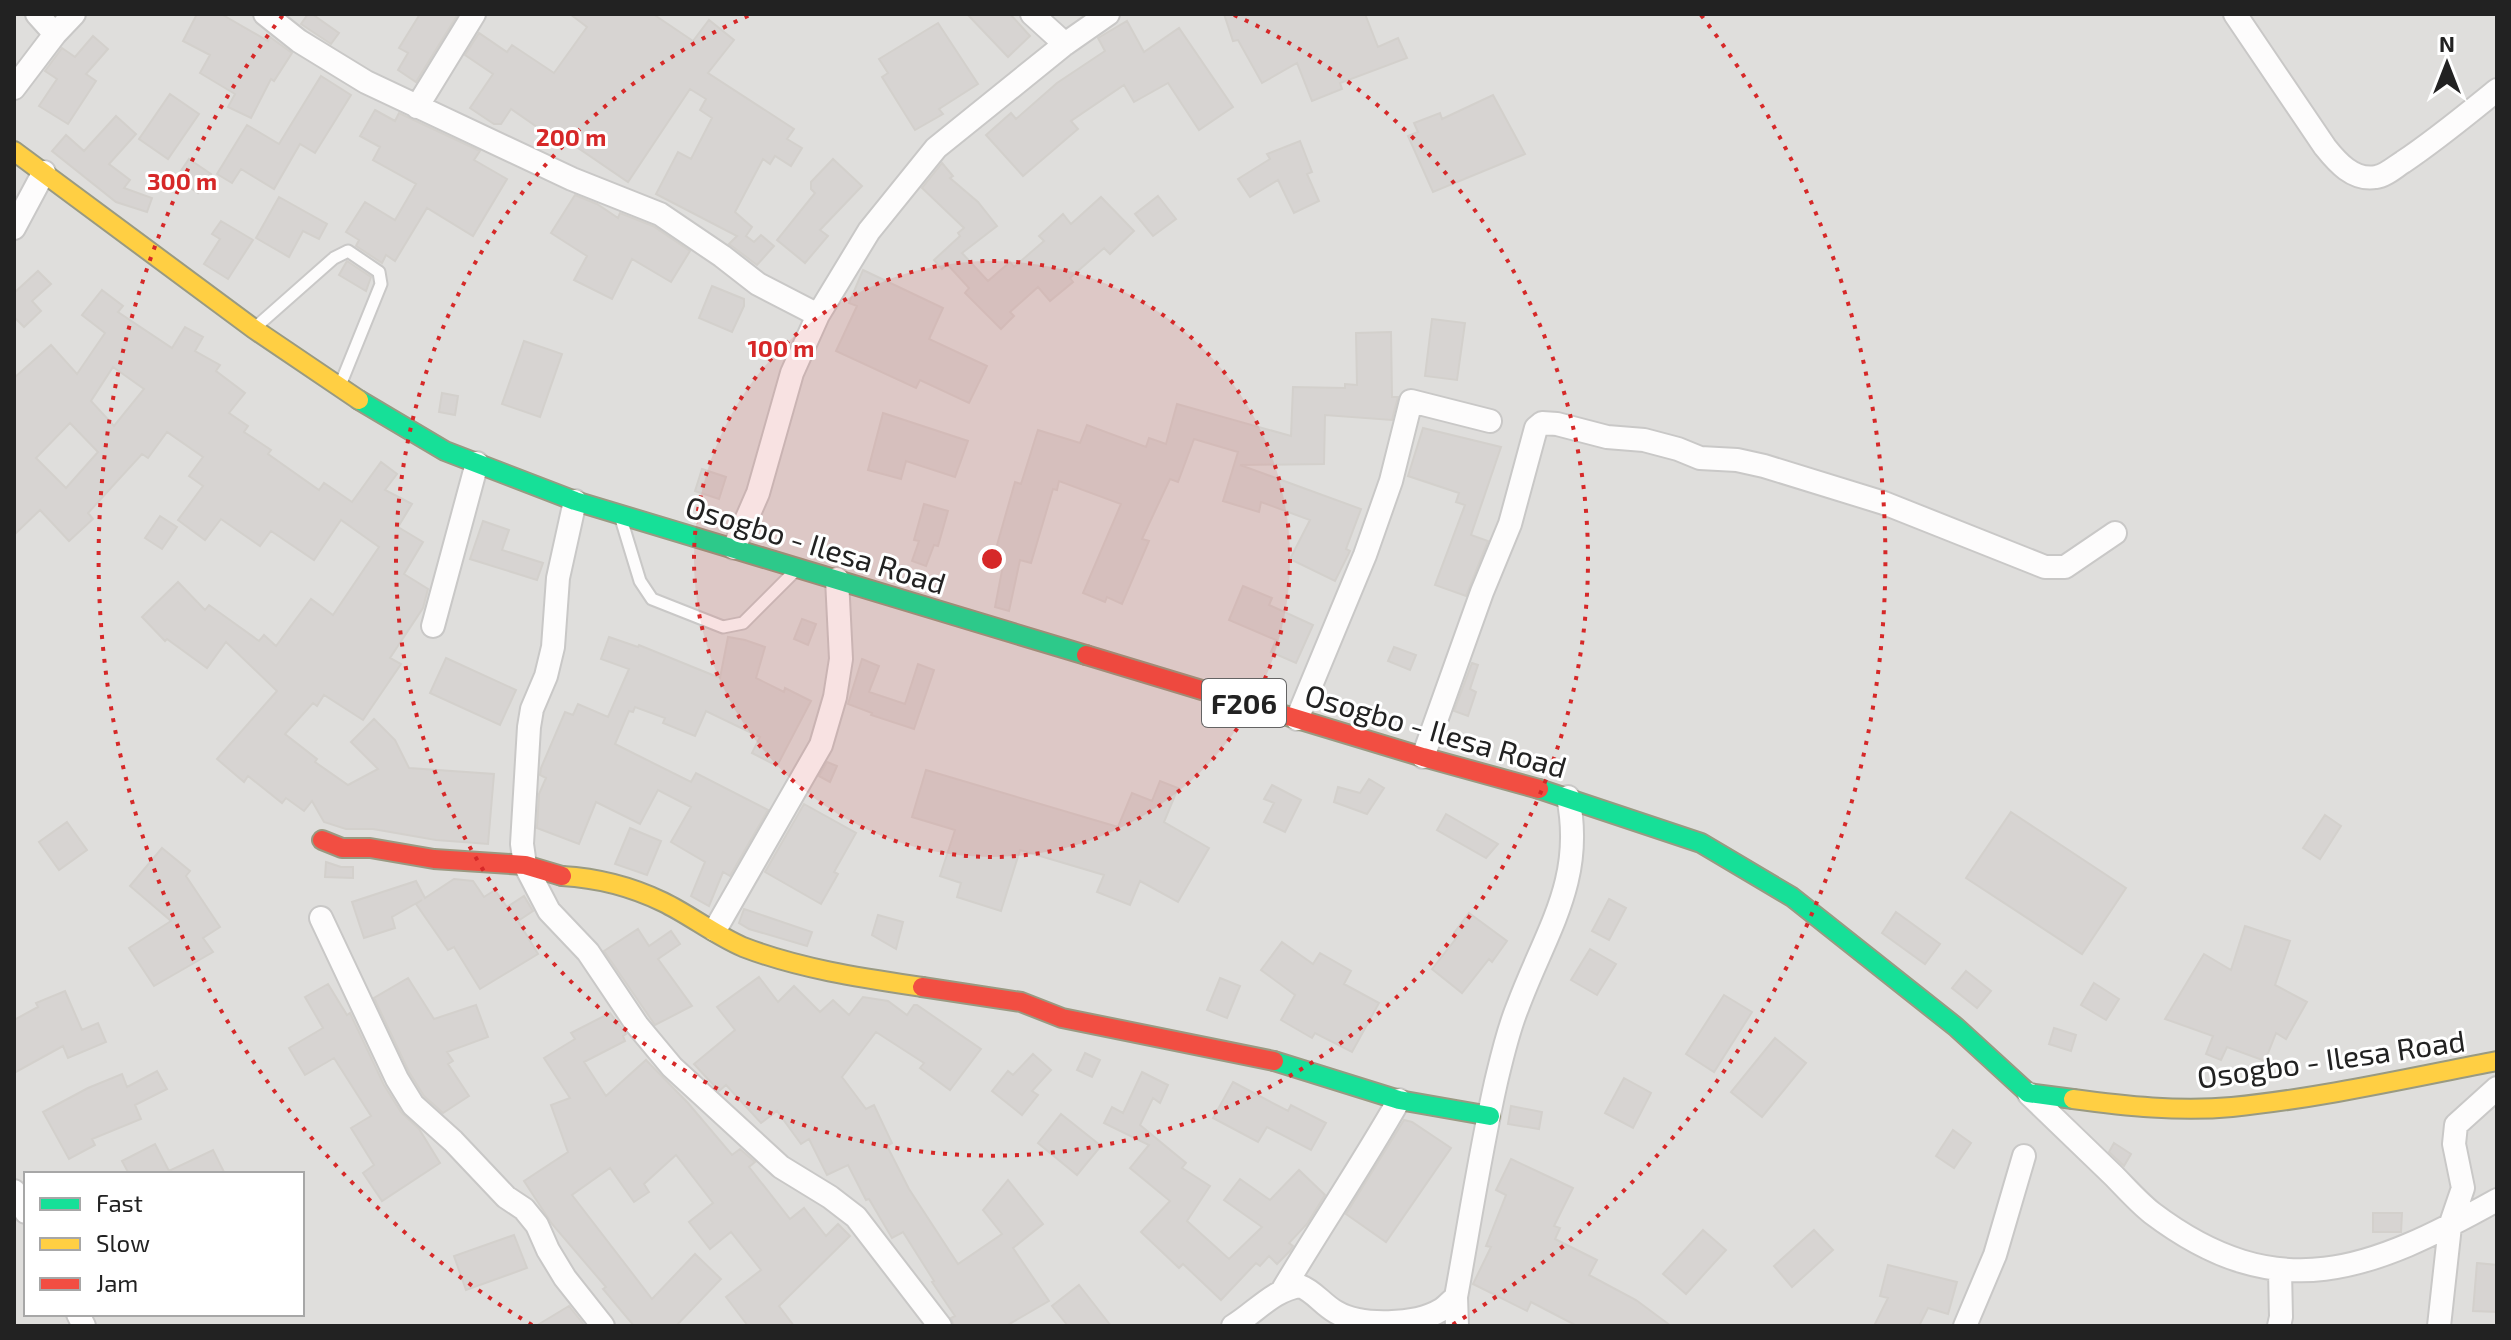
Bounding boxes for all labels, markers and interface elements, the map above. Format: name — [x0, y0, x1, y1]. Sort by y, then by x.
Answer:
north arrow — [2407, 24, 2487, 104]
text: N — [2439, 30, 2455, 56]
text: 200 m — [536, 122, 606, 151]
text: 300 m — [147, 166, 217, 195]
text: 100 m — [748, 333, 814, 362]
street label: Osogbo - Ilesa Road — [681, 487, 951, 601]
centre of rings — [978, 545, 1006, 573]
street label: Osogbo - Ilesa Road — [1301, 675, 1571, 785]
road number: F206 — [1202, 679, 1286, 727]
street label: Osogbo - Ilesa Road — [2195, 1021, 2467, 1095]
legend — [24, 1172, 304, 1316]
text: Fast — [96, 1188, 143, 1217]
text: Slow — [96, 1228, 150, 1257]
text: Jam — [96, 1268, 138, 1297]

